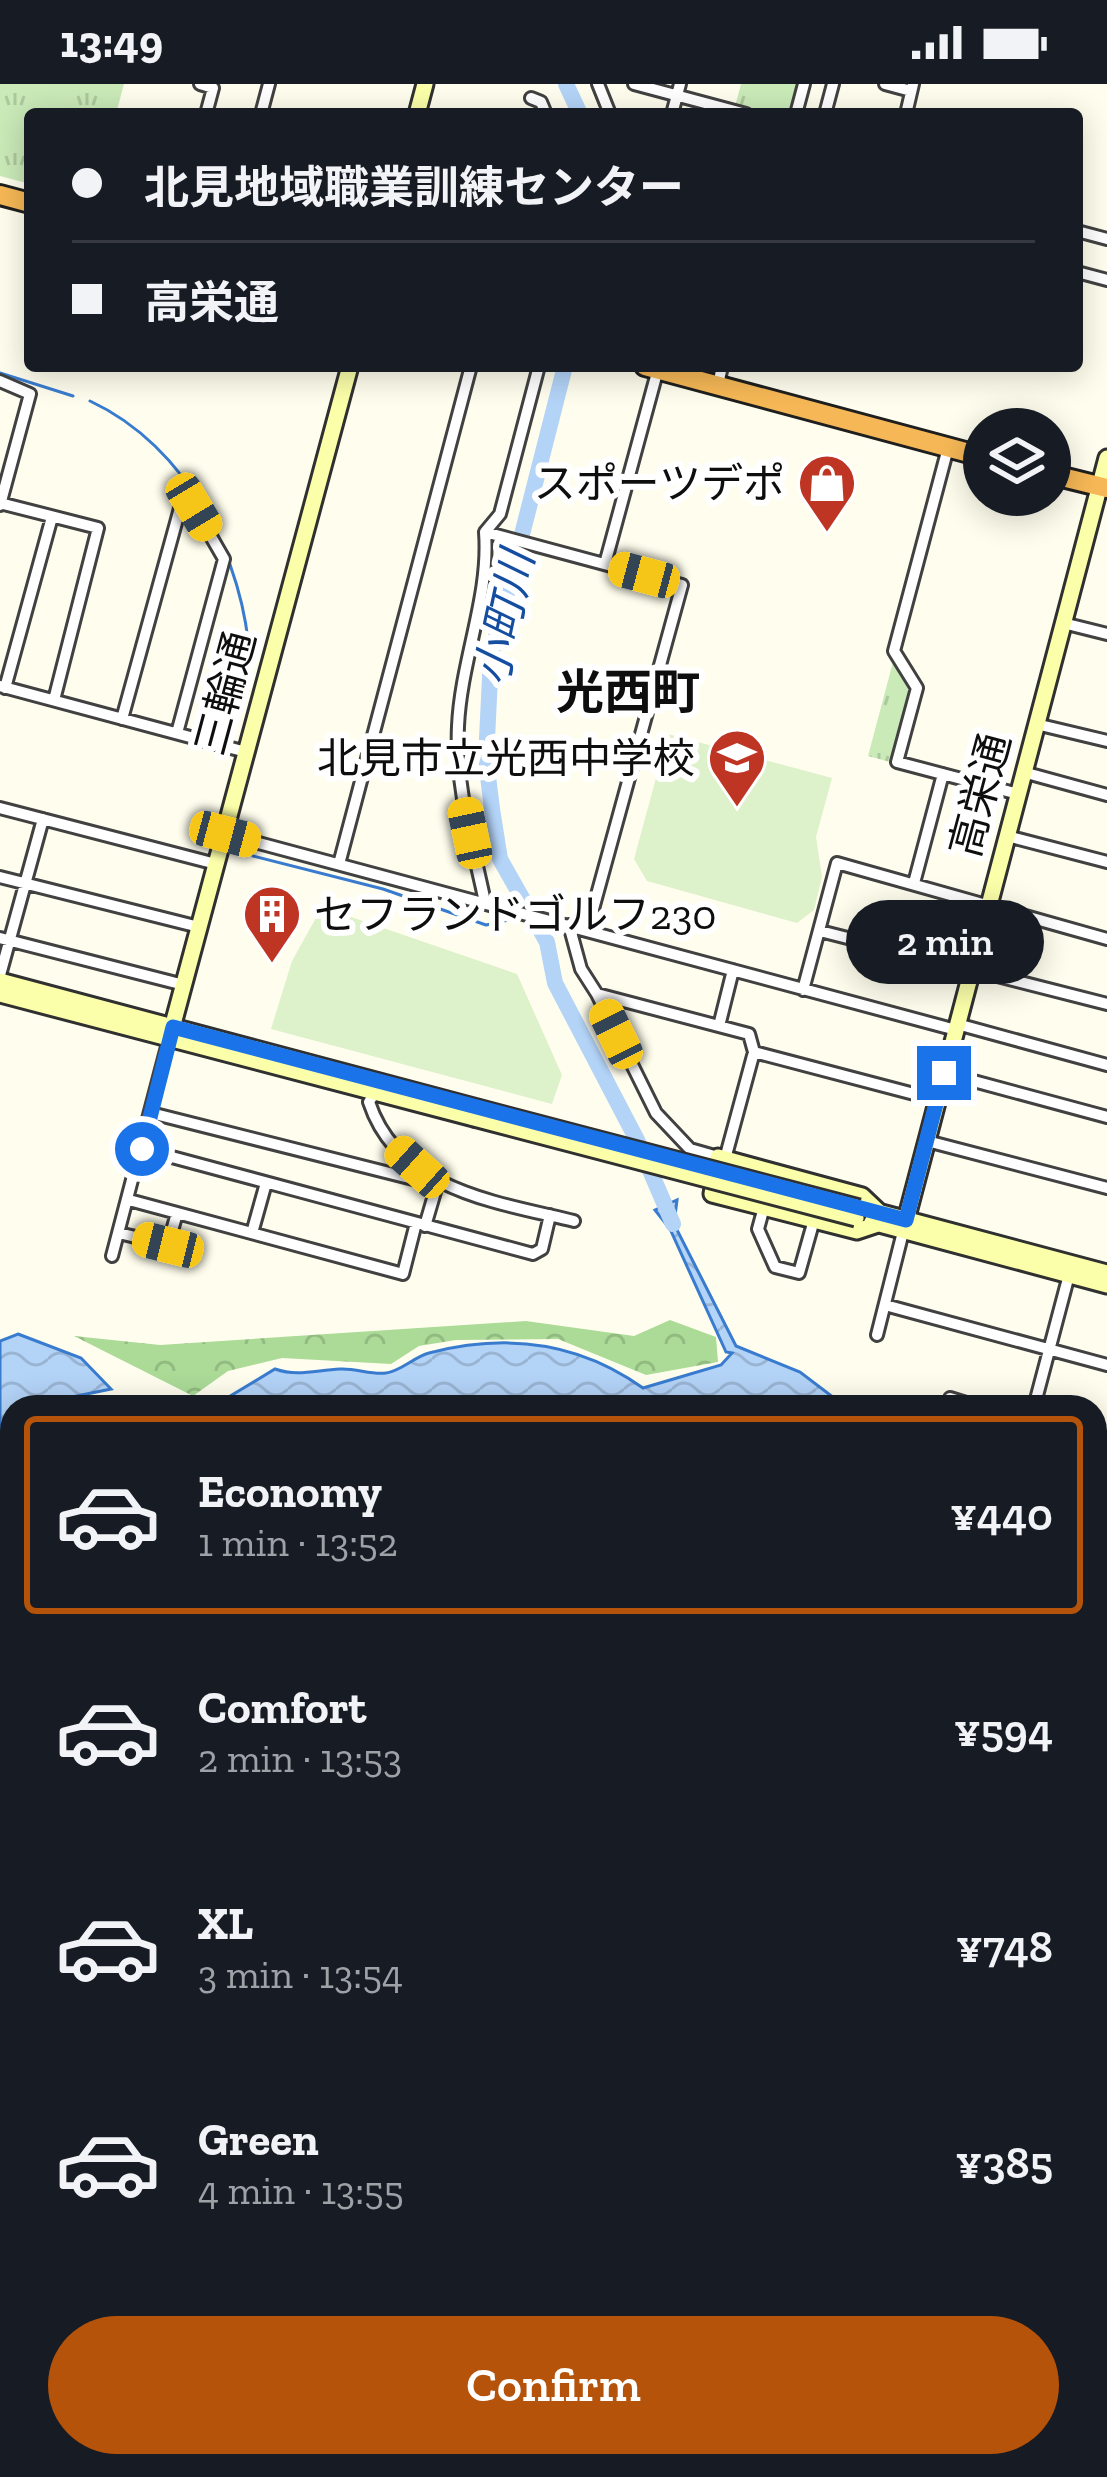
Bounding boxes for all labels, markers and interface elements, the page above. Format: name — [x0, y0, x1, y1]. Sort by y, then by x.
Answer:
text: 13:49 — [60, 15, 163, 69]
text: 北見地域職業訓練センター — [144, 161, 684, 215]
text: 高栄通 — [144, 276, 279, 330]
map controls — [963, 408, 1071, 516]
button: layers — [963, 408, 1071, 516]
shop icon: スポーツデポ — [796, 452, 858, 534]
place label: スポーツデポ — [534, 458, 785, 509]
car — [160, 467, 228, 547]
water label: 小町川 — [465, 542, 546, 690]
car — [605, 548, 683, 602]
street label: 三輪通 — [184, 626, 266, 760]
district label: 光西町 — [556, 664, 700, 721]
school or university icon: 北見市立光西中学校 — [706, 727, 768, 809]
street label: 高栄通 — [939, 728, 1021, 862]
place label: 北見市立光西中学校 — [317, 733, 695, 784]
car — [445, 794, 495, 872]
car — [186, 807, 264, 861]
building icon: セフランドゴルフ230 — [241, 883, 303, 965]
place label: セフランドゴルフ230 — [314, 889, 716, 940]
callout: 2 min — [845, 899, 1043, 983]
text: 2 min — [897, 918, 993, 965]
car — [584, 994, 648, 1074]
route end — [917, 1046, 971, 1100]
route start — [115, 1122, 169, 1176]
car — [378, 1130, 456, 1204]
car — [129, 1219, 207, 1271]
icon: car — [54, 1461, 162, 1569]
text: Economy — [198, 1465, 382, 1519]
text: ¥440 — [950, 1488, 1053, 1542]
text: 1 min · 13:52 — [198, 1519, 398, 1566]
icon: car — [54, 1677, 162, 1785]
text: Comfort — [198, 1681, 366, 1735]
text: ¥594 — [954, 1704, 1053, 1758]
text: 2 min · 13:53 — [198, 1735, 402, 1782]
icon: car — [54, 1893, 162, 2001]
text: XL — [198, 1897, 253, 1951]
text: ¥748 — [956, 1920, 1053, 1974]
text: 3 min · 13:54 — [198, 1951, 403, 1998]
icon: car — [54, 2109, 162, 2217]
text: Green — [198, 2113, 319, 2167]
text: ¥385 — [956, 2136, 1053, 2190]
text: 4 min · 13:55 — [198, 2167, 404, 2214]
button: Confirm — [48, 2316, 1059, 2454]

